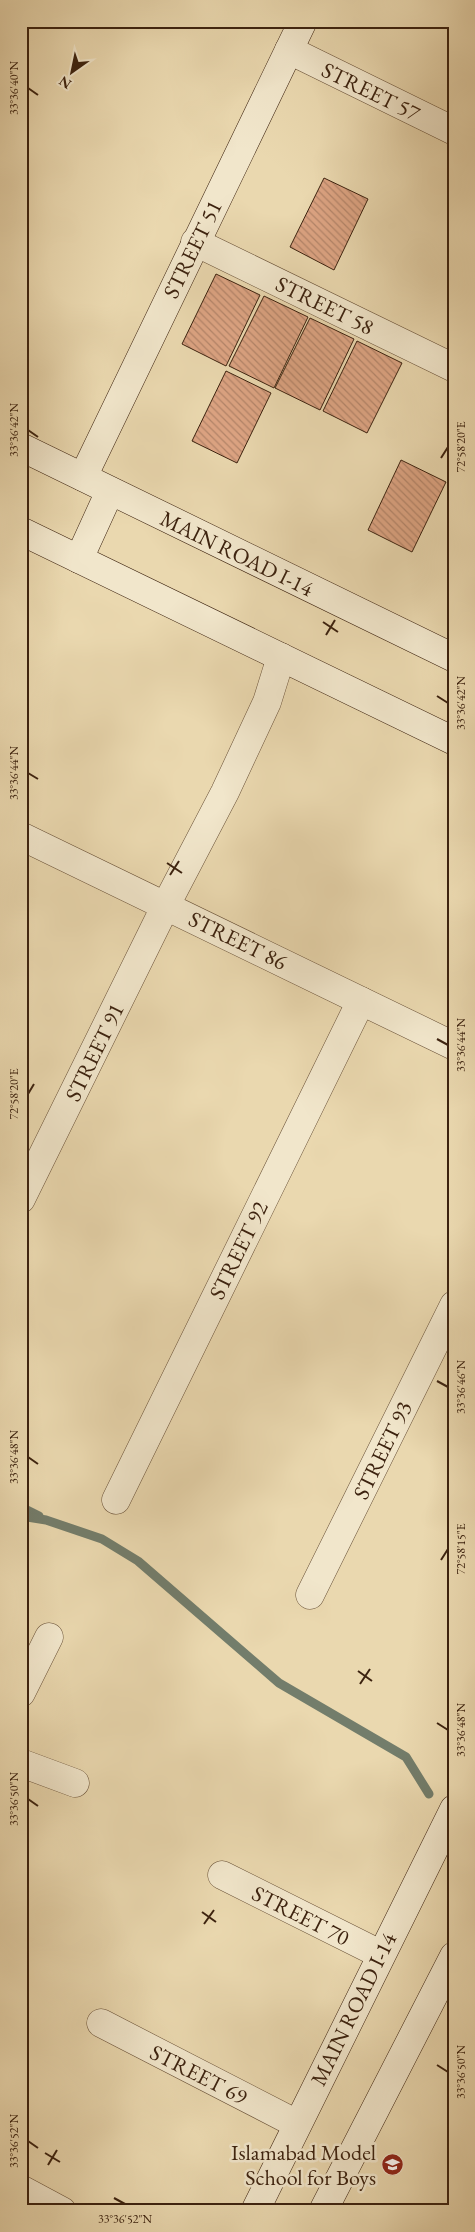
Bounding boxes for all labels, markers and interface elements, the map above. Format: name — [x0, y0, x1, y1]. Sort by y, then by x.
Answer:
north arrow — [48, 48, 98, 98]
street label: STREET 57 — [317, 55, 425, 128]
text: 33°36'40"N — [6, 61, 22, 115]
text: N — [55, 72, 75, 94]
street label: STREET 51 — [156, 195, 229, 303]
street label: STREET 58 — [271, 269, 379, 342]
text: 33°36'42"N — [6, 403, 22, 457]
text: 72°58'20"E — [453, 421, 469, 473]
street label: MAIN ROAD I-14 — [155, 504, 319, 603]
text: 33°36'42"N — [453, 676, 469, 730]
text: 33°36'44"N — [6, 746, 22, 800]
street label: STREET 86 — [184, 904, 292, 977]
street label: STREET 91 — [58, 998, 131, 1106]
text: 33°36'44"N — [453, 1018, 469, 1072]
text: 72°58'20"E — [6, 1068, 22, 1120]
street label: STREET 92 — [202, 1196, 275, 1304]
text: 33°36'46"N — [453, 1360, 469, 1414]
street label: STREET 93 — [346, 1396, 419, 1504]
text: 33°36'48"N — [6, 1430, 22, 1484]
text: 72°58'15"E — [453, 1523, 469, 1575]
text: 33°36'48"N — [453, 1703, 469, 1757]
text: 33°36'50"N — [6, 1772, 22, 1826]
street label: STREET 70 — [247, 1879, 355, 1953]
street label: MAIN ROAD I-14 — [304, 1927, 403, 2091]
street label: STREET 69 — [145, 2038, 253, 2112]
text: 33°36'50"N — [453, 2045, 469, 2099]
text: 33°36'52"N — [6, 2114, 22, 2168]
place label: Islamabad Model School for Boys — [231, 2138, 376, 2192]
school or university icon: Islamabad Model School for Boys — [380, 2153, 404, 2177]
text: 33°36'52"N — [98, 2211, 152, 2227]

